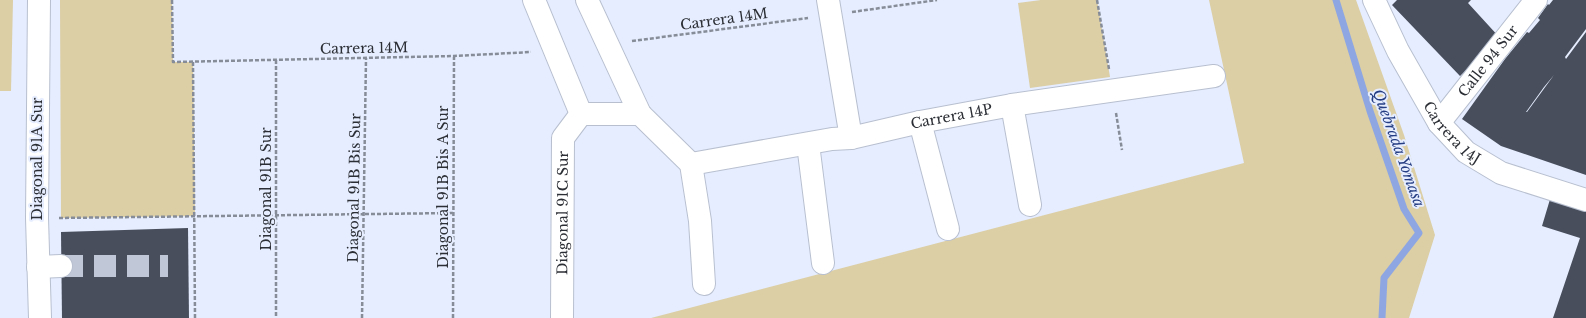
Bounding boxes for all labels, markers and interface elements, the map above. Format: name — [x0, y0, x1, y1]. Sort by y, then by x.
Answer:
street label: Carrera 14M — [679, 4, 769, 34]
street label: Calle 94 Sur — [1454, 21, 1522, 101]
street label: Carrera 14M — [320, 38, 408, 58]
water label: Quebrada Yomasa — [1369, 86, 1429, 210]
street label: Diagonal 91A Sur — [28, 97, 46, 220]
street label: Carrera 14J — [1420, 98, 1484, 168]
street label: Carrera 14P — [909, 100, 994, 133]
street label: Diagonal 91B Bis A Sur — [434, 105, 452, 269]
street label: Diagonal 91B Bis Sur — [344, 113, 364, 263]
street label: Diagonal 91B Sur — [257, 127, 275, 251]
street label: Diagonal 91C Sur — [553, 151, 572, 275]

